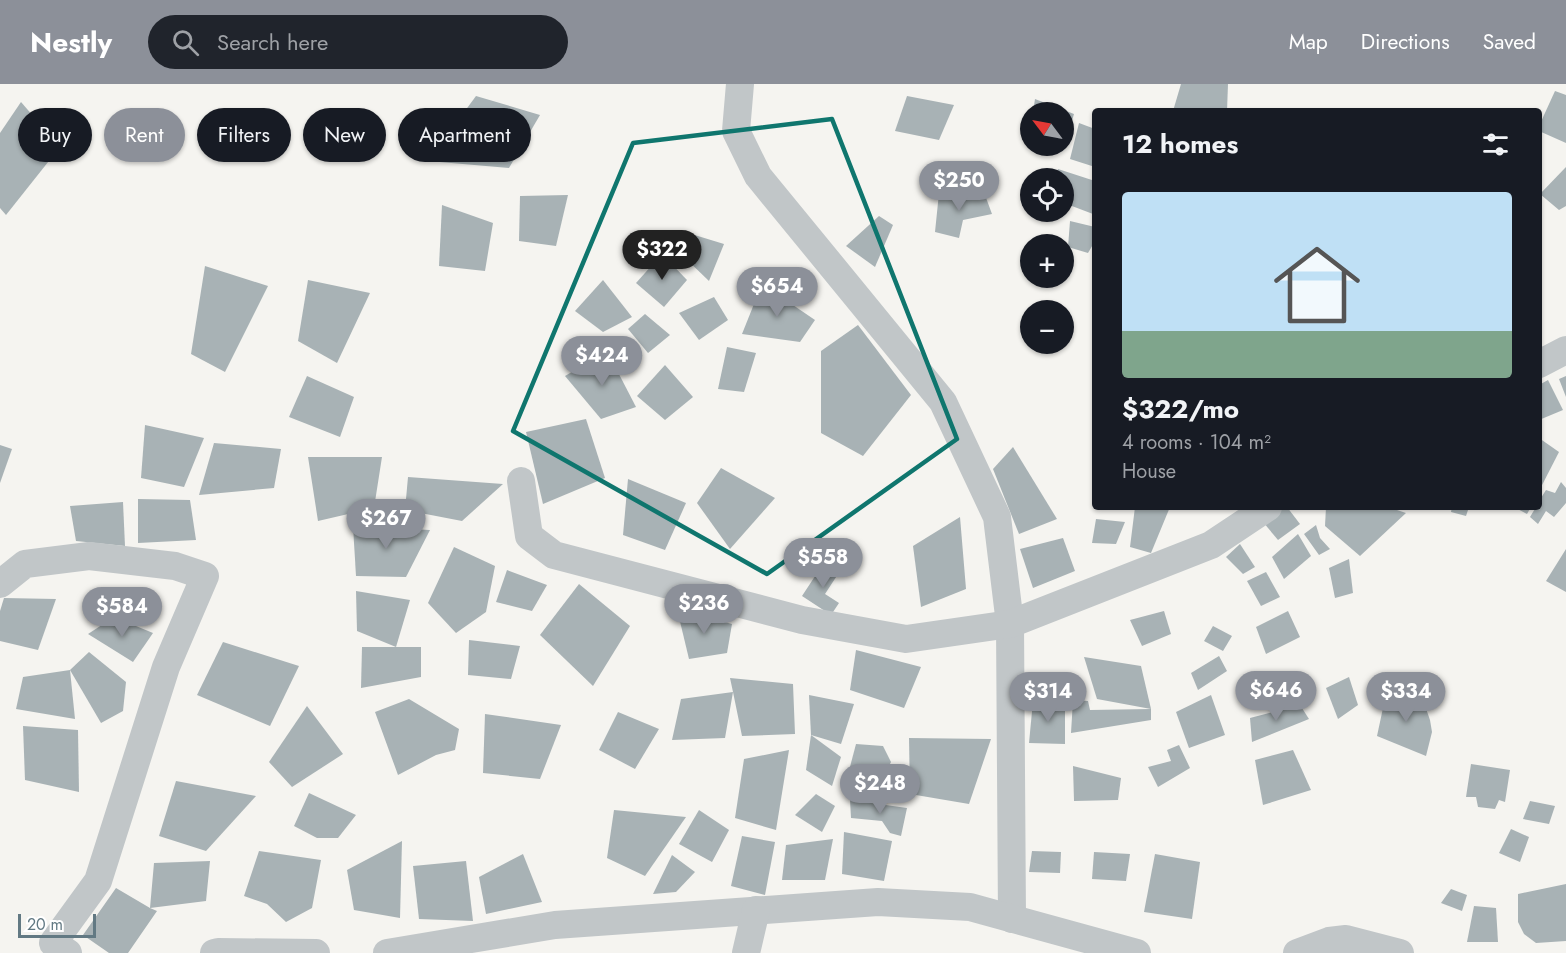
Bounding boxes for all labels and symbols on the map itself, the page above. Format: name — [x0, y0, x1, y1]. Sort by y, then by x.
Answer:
north arrow — [1020, 102, 1074, 156]
pin: $250 — [923, 161, 995, 212]
pin: $322 — [626, 230, 698, 281]
pin: $654 — [741, 267, 813, 318]
pin: $424 — [566, 336, 638, 387]
pin: $267 — [350, 499, 422, 550]
pin: $558 — [787, 538, 859, 589]
pin: $236 — [668, 584, 740, 635]
pin: $584 — [86, 587, 158, 638]
pin: $646 — [1240, 671, 1312, 722]
pin: $314 — [1012, 672, 1084, 723]
pin: $334 — [1370, 672, 1442, 723]
pin: $248 — [844, 764, 916, 815]
scale bar — [18, 911, 96, 938]

